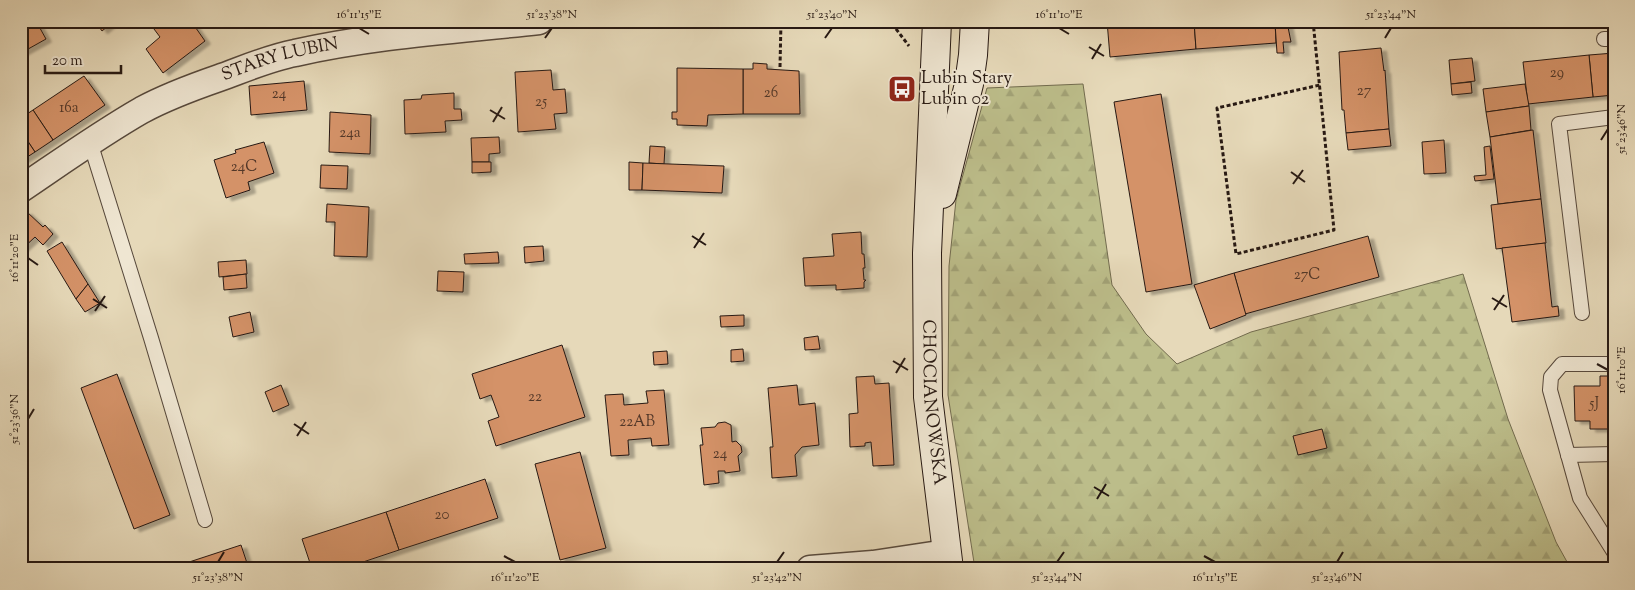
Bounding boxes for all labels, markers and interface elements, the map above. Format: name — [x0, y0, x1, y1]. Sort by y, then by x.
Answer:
text: 16°11'15"E — [336, 6, 382, 24]
text: 51°23'38"N — [526, 6, 578, 24]
text: 51°23'40"N — [806, 6, 858, 24]
text: 16°11'10"E — [1036, 6, 1083, 24]
text: 51°23'44"N — [1365, 6, 1417, 24]
street label: STARY LUBIN — [218, 32, 341, 89]
scale bar — [45, 42, 121, 74]
text: 20 m — [52, 51, 83, 72]
house number: 29 — [1550, 63, 1564, 84]
place label: Lubin Stary Lubin 02 — [921, 66, 1012, 113]
bus stop icon: Lubin Stary Lubin 02 — [887, 74, 917, 104]
house number: 27 — [1357, 81, 1372, 102]
house number: 26 — [764, 83, 778, 104]
house number: 24 — [272, 84, 287, 105]
house number: 25 — [535, 92, 547, 113]
house number: 16a — [59, 98, 79, 119]
text: 51°23'46"N — [1613, 104, 1631, 155]
house number: 24a — [339, 123, 361, 144]
house number: 24C — [231, 157, 257, 178]
text: 16°11'20"E — [6, 233, 24, 282]
house number: 27C — [1294, 265, 1320, 286]
street label: CHOCIANOWSKA — [914, 319, 952, 487]
text: 16°11'10"E — [1613, 346, 1631, 393]
house number: 22 — [528, 387, 542, 408]
text: 51°23'36"N — [6, 394, 24, 445]
house number: 5J — [1588, 394, 1599, 415]
house number: 22AB — [619, 412, 655, 433]
house number: 24 — [713, 444, 728, 465]
house number: 20 — [435, 505, 450, 526]
text: 51°23'38"N — [192, 569, 244, 587]
text: 16°11'20"E — [491, 569, 540, 587]
text: 51°23'42"N — [751, 569, 802, 587]
text: 51°23'44"N — [1031, 569, 1083, 587]
text: 16°11'15"E — [1192, 569, 1238, 587]
text: 51°23'46"N — [1311, 569, 1362, 587]

